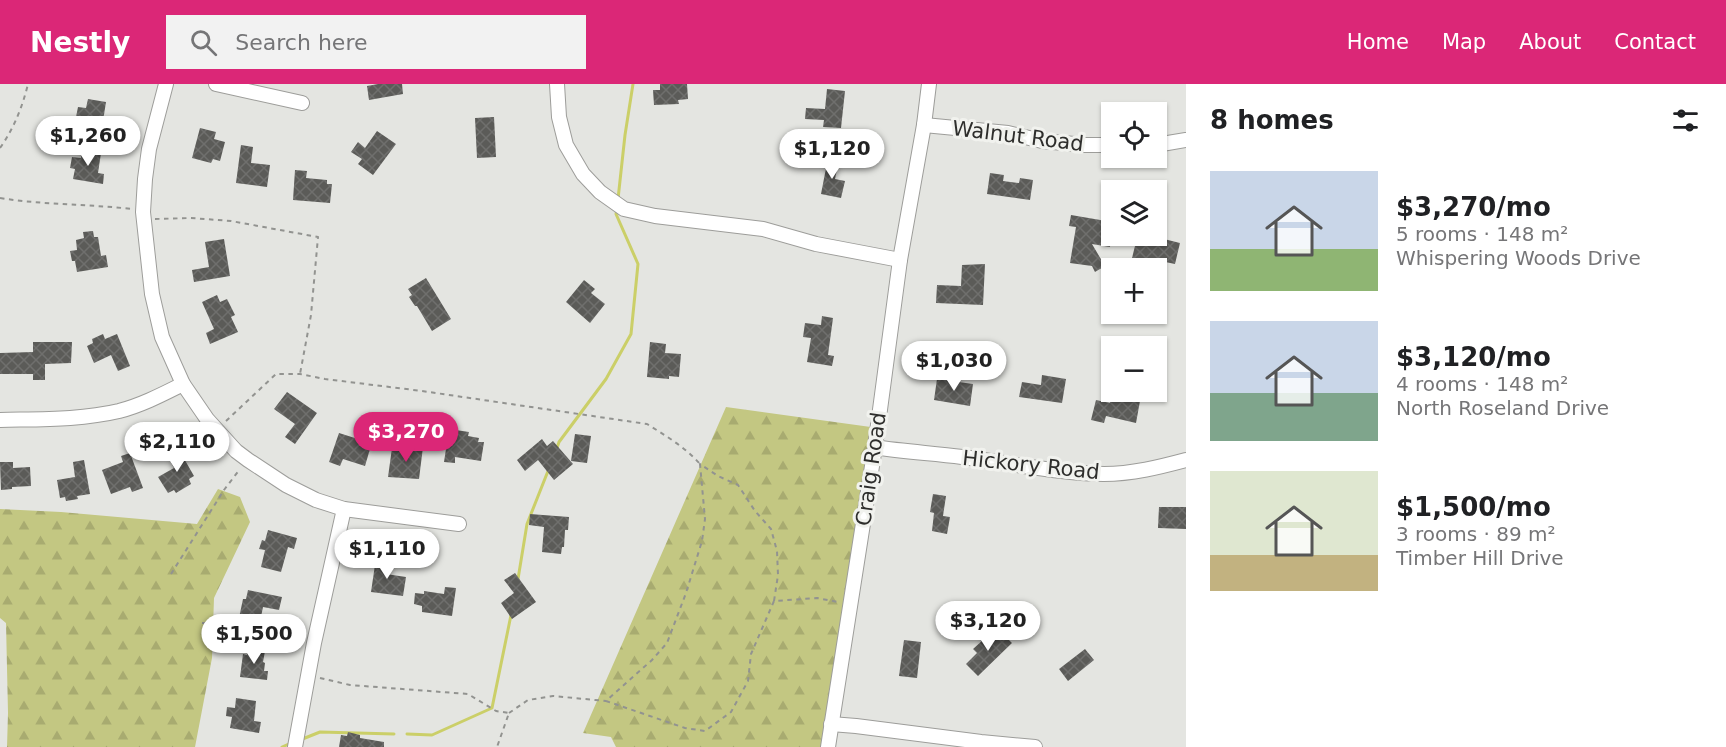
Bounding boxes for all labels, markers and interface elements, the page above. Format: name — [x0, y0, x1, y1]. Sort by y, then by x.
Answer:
search box — [166, 15, 586, 69]
text: Nestly — [30, 26, 130, 59]
icon: search — [187, 26, 220, 59]
text: Search here — [235, 30, 367, 55]
text: Home — [1347, 30, 1409, 54]
text: Map — [1442, 30, 1486, 54]
text: About — [1519, 30, 1581, 54]
text: Contact — [1614, 30, 1696, 54]
map controls — [1101, 102, 1167, 402]
button: locate — [1101, 102, 1167, 168]
icon: filters — [1669, 104, 1702, 137]
text: 8 homes — [1210, 105, 1334, 135]
pin: $1,260 — [39, 116, 137, 167]
street label: Walnut Road — [951, 116, 1085, 156]
text: $1,260 — [49, 123, 127, 147]
pin: $1,120 — [783, 129, 881, 180]
text: $1,120 — [793, 136, 871, 160]
button: layers — [1101, 180, 1167, 246]
text: $3,270/mo — [1396, 192, 1551, 222]
icon: home — [1258, 195, 1330, 267]
text: 5 rooms · 148 m² — [1396, 222, 1568, 246]
text: Whispering Woods Drive — [1396, 246, 1641, 270]
button: + — [1101, 258, 1167, 324]
button: − — [1101, 336, 1167, 402]
pin: $1,030 — [905, 341, 1003, 392]
text: $3,120/mo — [1396, 342, 1551, 372]
icon: home — [1258, 345, 1330, 417]
text: $1,030 — [915, 348, 993, 372]
text: 4 rooms · 148 m² — [1396, 372, 1568, 396]
text: North Roseland Drive — [1396, 396, 1609, 420]
street label: Craig Road — [851, 411, 891, 527]
pin: $3,270 — [357, 412, 455, 463]
text: $3,270 — [367, 419, 445, 443]
pin: $2,110 — [128, 422, 226, 473]
text: $2,110 — [138, 429, 216, 453]
street label: Hickory Road — [961, 446, 1101, 484]
text: $1,500/mo — [1396, 492, 1551, 522]
icon: home — [1258, 495, 1330, 567]
text: 3 rooms · 89 m² — [1396, 522, 1556, 546]
pin: $1,110 — [338, 529, 436, 580]
text: $1,110 — [348, 536, 426, 560]
text: Timber Hill Drive — [1396, 546, 1564, 570]
pin: $3,120 — [939, 601, 1037, 652]
text: $3,120 — [949, 608, 1027, 632]
pin: $1,500 — [205, 614, 303, 665]
text: $1,500 — [215, 621, 293, 645]

